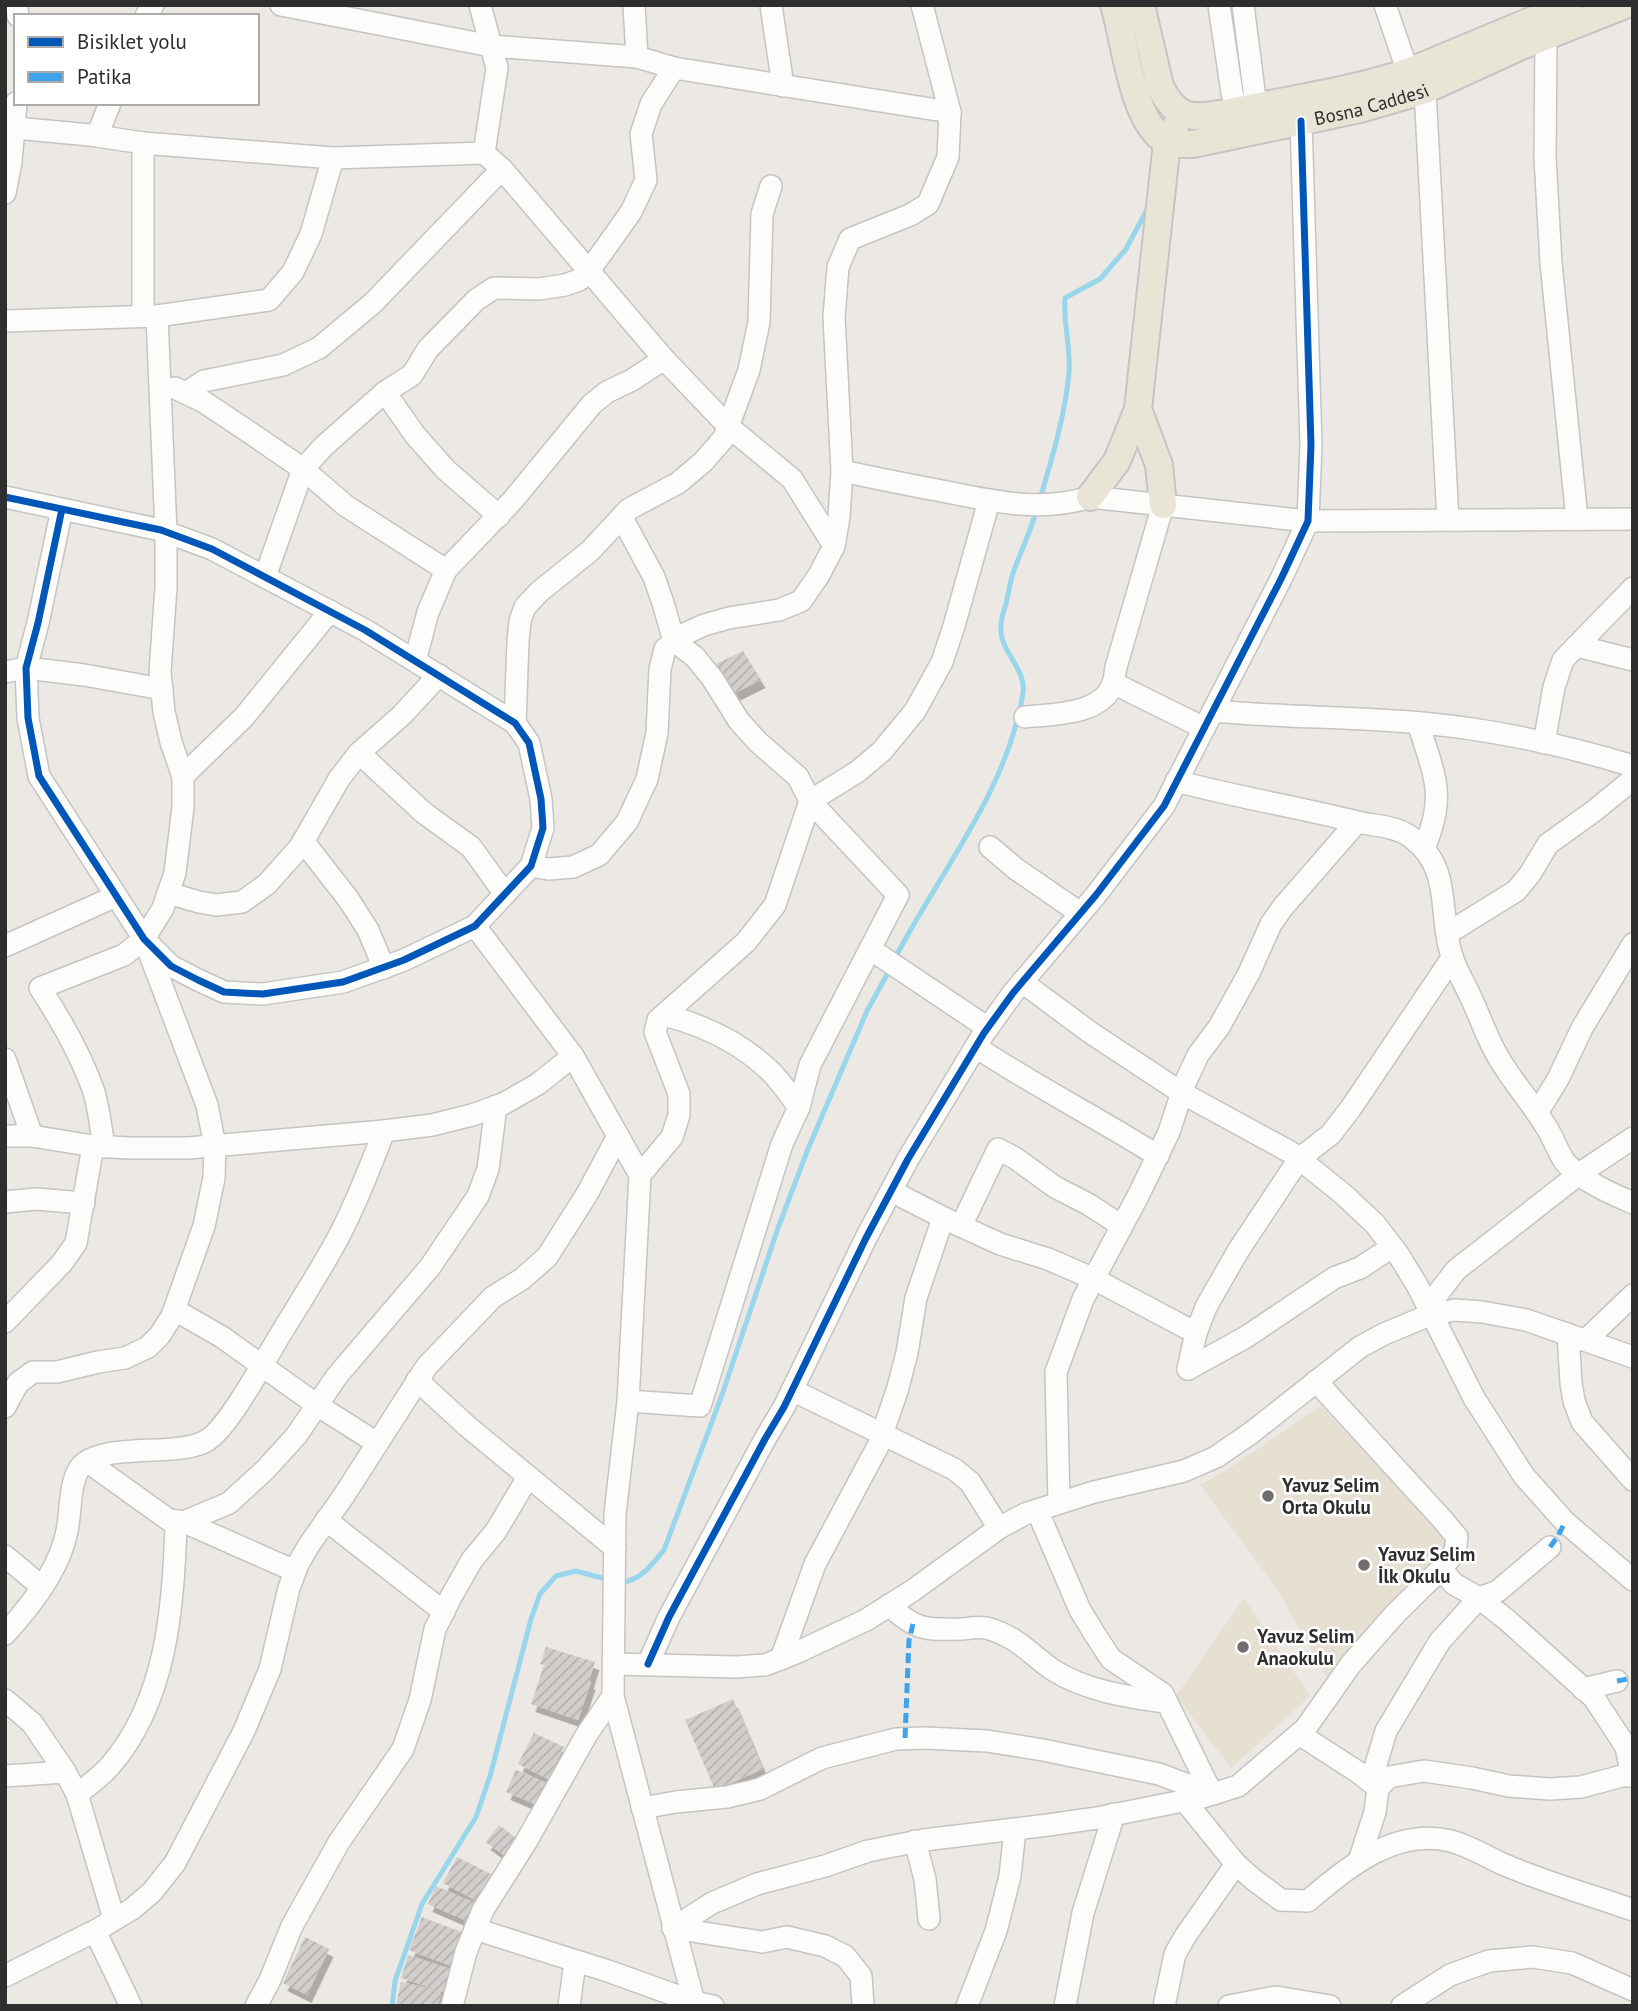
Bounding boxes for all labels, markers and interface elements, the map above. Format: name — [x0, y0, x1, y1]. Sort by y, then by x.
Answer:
legend — [14, 14, 259, 105]
text: Bisiklet yolu — [77, 28, 187, 55]
text: Patika — [77, 63, 132, 90]
street label: Bosna Caddesi — [1312, 78, 1433, 130]
place label: Yavuz Selim Orta Okulu — [1281, 1473, 1379, 1519]
marker: Yavuz Selim Orta Okulu — [1260, 1488, 1276, 1504]
place label: Yavuz Selim İlk Okulu — [1377, 1542, 1475, 1588]
marker: Yavuz Selim İlk Okulu — [1356, 1557, 1372, 1573]
place label: Yavuz Selim Anaokulu — [1256, 1624, 1354, 1670]
marker: Yavuz Selim Anaokulu — [1235, 1639, 1251, 1655]

